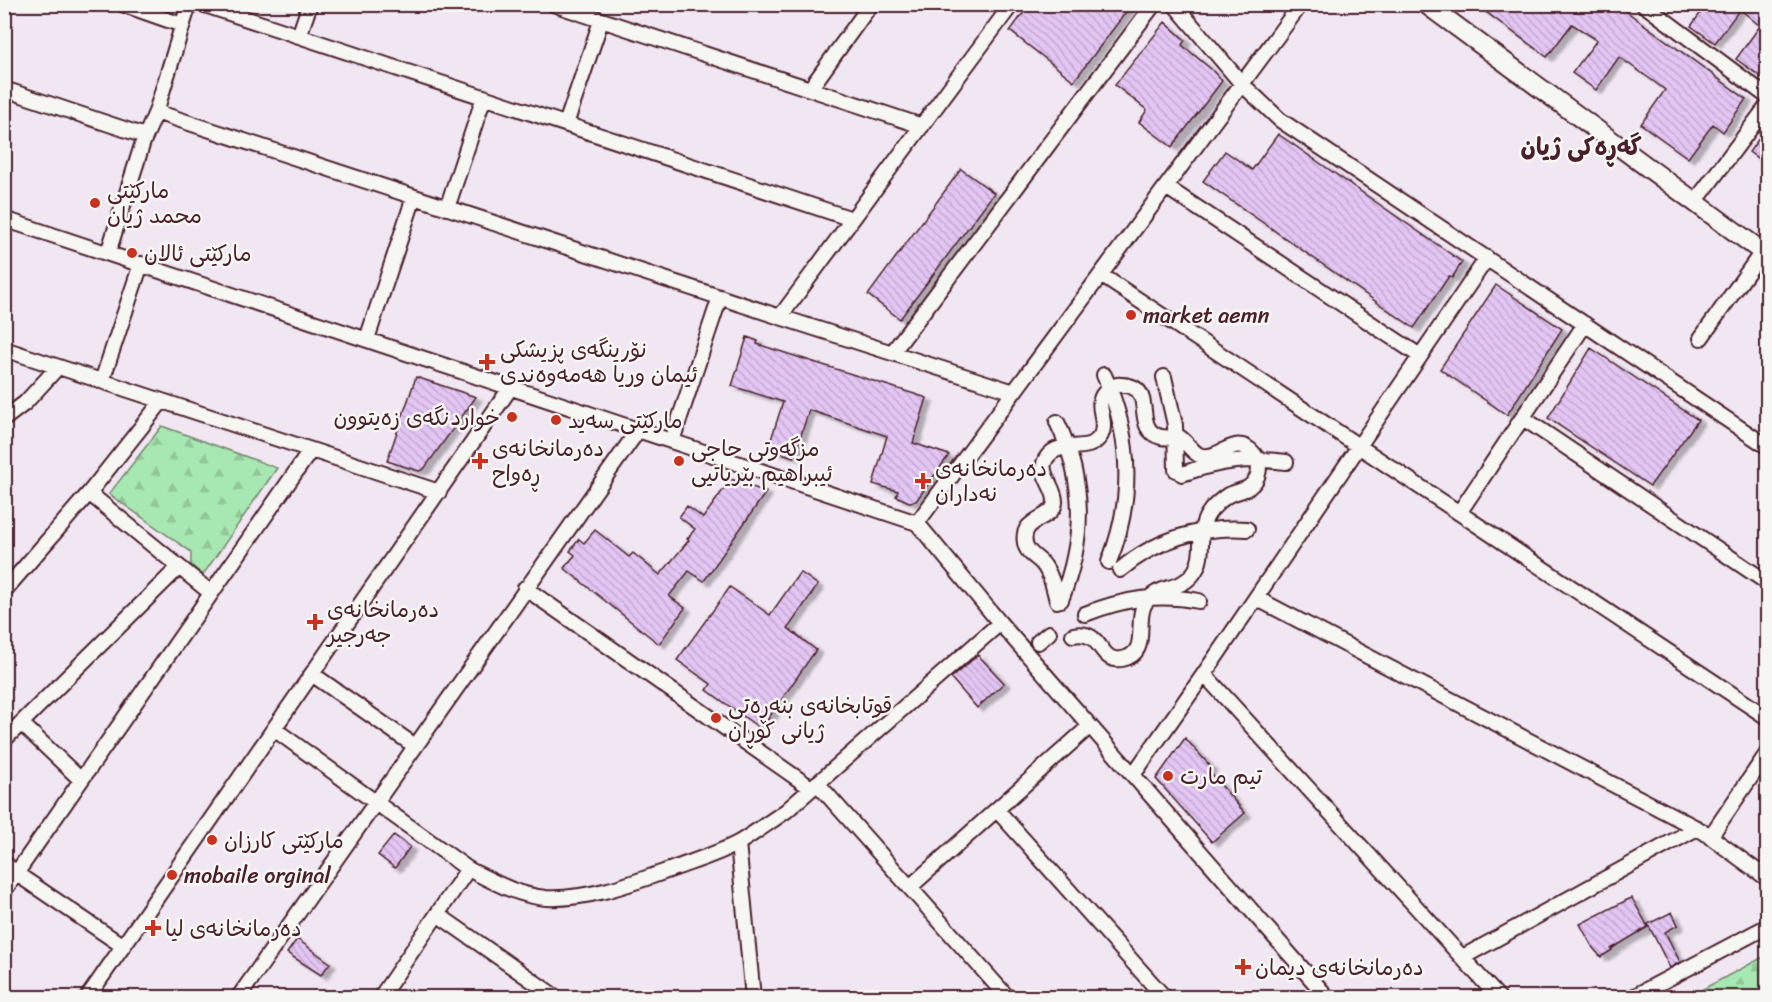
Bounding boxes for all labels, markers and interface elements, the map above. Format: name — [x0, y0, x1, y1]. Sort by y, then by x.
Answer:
district label: گەڕەکی ژیان — [1520, 126, 1642, 168]
place label: مارکێتی محمد ژیان — [107, 171, 202, 235]
marker: مارکێتی محمد ژیان — [88, 196, 102, 210]
place label: مارکێتی ئالان — [144, 234, 252, 273]
marker: مارکێتی ئالان — [125, 246, 139, 260]
place label: market aemn — [1143, 296, 1270, 335]
marker: market aemn — [1124, 308, 1138, 322]
place label: نۆرینگەی پزیشکی ئیمان وریا هەمەوەندی — [500, 330, 698, 394]
marker: نۆرینگەی پزیشکی ئیمان وریا هەمەوەندی — [478, 353, 496, 371]
place label: خواردنگەی زەیتوون — [334, 398, 500, 437]
place label: مارکێتی سەید — [568, 401, 682, 440]
marker: خواردنگەی زەیتوون — [505, 410, 519, 424]
marker: مارکێتی سەید — [549, 413, 563, 427]
place label: دەرمانخانەی ڕەواح — [492, 429, 604, 493]
place label: مزگەوتی حاجی ئیبراهیم بێریاتیی — [691, 429, 833, 493]
place label: دەرمانخانەی نەداران — [935, 449, 1047, 513]
marker: دەرمانخانەی ڕەواح — [473, 454, 487, 468]
marker: مزگەوتی حاجی ئیبراهیم بێریاتیی — [672, 454, 686, 468]
marker: دەرمانخانەی نەداران — [916, 474, 930, 488]
place label: دەرمانخانەی جەرجیر — [325, 590, 439, 654]
marker: دەرمانخانەی جەرجیر — [308, 615, 322, 629]
place label: قوتابخانەی بنەڕەتی ژیانی کوڕان — [728, 686, 892, 750]
marker: قوتابخانەی بنەڕەتی ژیانی کوڕان — [709, 711, 723, 725]
place label: تیم مارت — [1180, 757, 1263, 796]
marker: تیم مارت — [1161, 769, 1175, 783]
place label: مارکێتی کارزان — [224, 821, 344, 860]
marker: مارکێتی کارزان — [205, 833, 219, 847]
place label: mobaile orginal — [184, 856, 332, 895]
marker: mobaile orginal — [165, 868, 179, 882]
place label: دەرمانخانەی لیا — [165, 909, 302, 948]
marker: دەرمانخانەی لیا — [146, 921, 160, 935]
place label: دەرمانخانەی دیمان — [1255, 948, 1424, 987]
marker: دەرمانخانەی دیمان — [1236, 960, 1250, 974]

